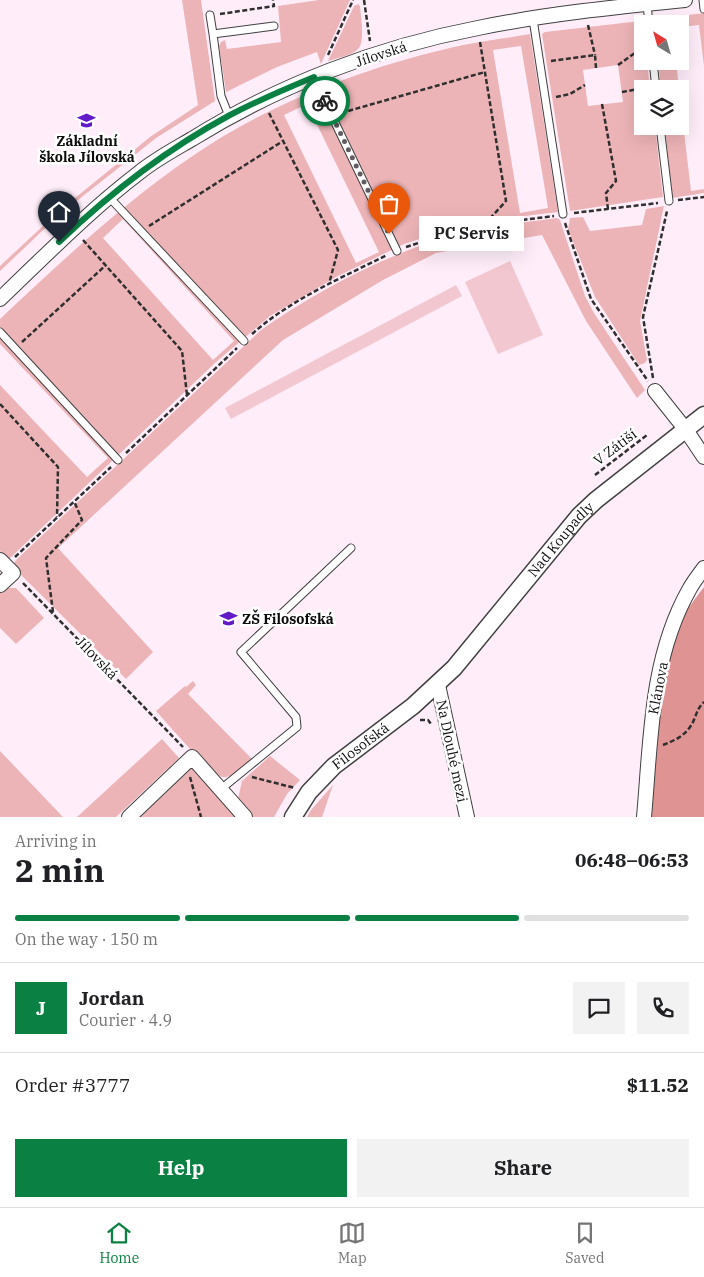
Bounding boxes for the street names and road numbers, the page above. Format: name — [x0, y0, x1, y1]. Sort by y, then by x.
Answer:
street label: Jílovská — [353, 37, 409, 71]
street label: V Zátiší — [590, 425, 640, 469]
street label: Nad Koupadly — [524, 498, 598, 581]
street label: Jílovská — [72, 633, 122, 684]
street label: Klánova — [644, 660, 672, 716]
street label: Na Dlouhé mezi — [432, 698, 472, 804]
street label: Filosofská — [328, 718, 393, 773]

